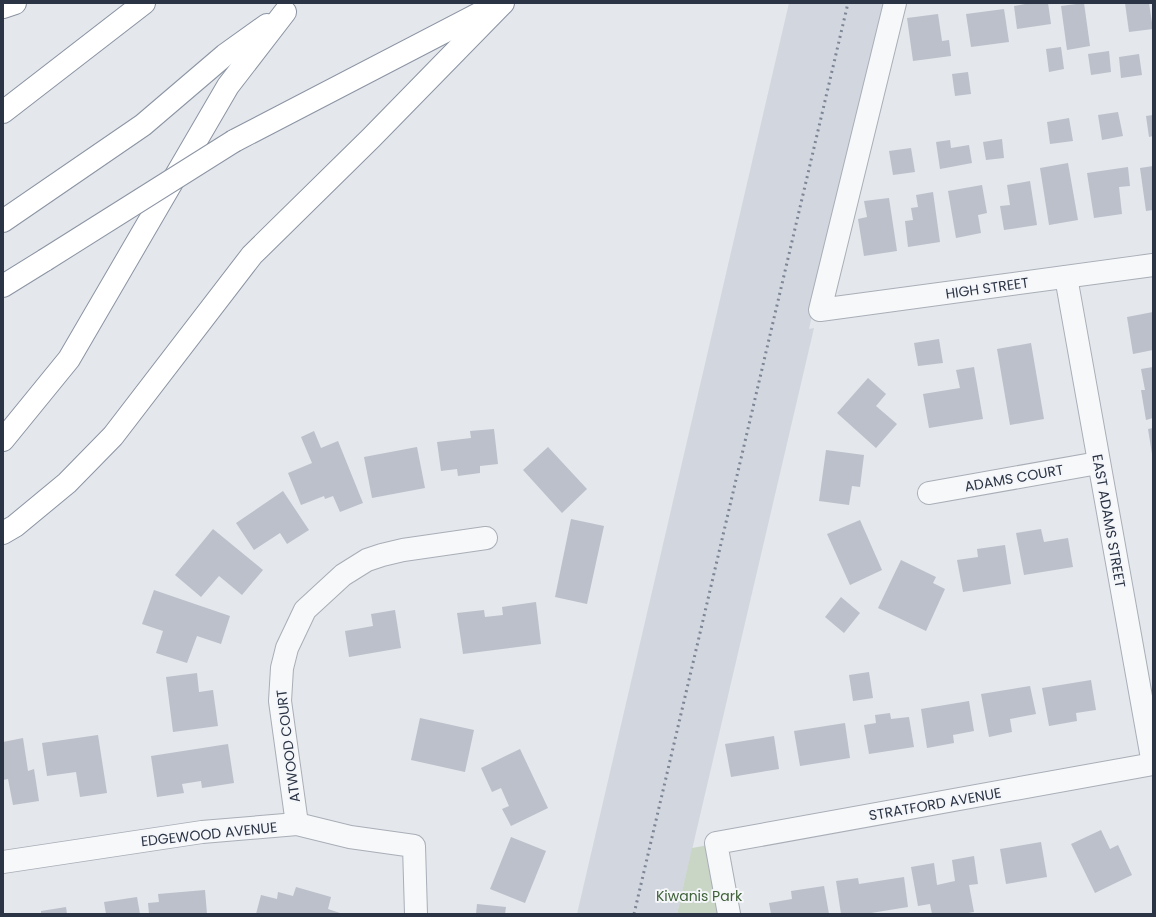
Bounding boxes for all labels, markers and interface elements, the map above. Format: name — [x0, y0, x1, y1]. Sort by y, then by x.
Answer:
street label: HIGH STREET — [944, 272, 1030, 304]
street label: EAST ADAMS STREET — [1087, 453, 1131, 590]
street label: ADAMS COURT — [963, 459, 1065, 497]
street label: ATWOOD COURT — [271, 688, 305, 804]
street label: STRATFORD AVENUE — [867, 783, 1003, 825]
street label: EDGEWOOD AVENUE — [140, 817, 278, 851]
park label: Kiwanis Park — [656, 886, 743, 906]

